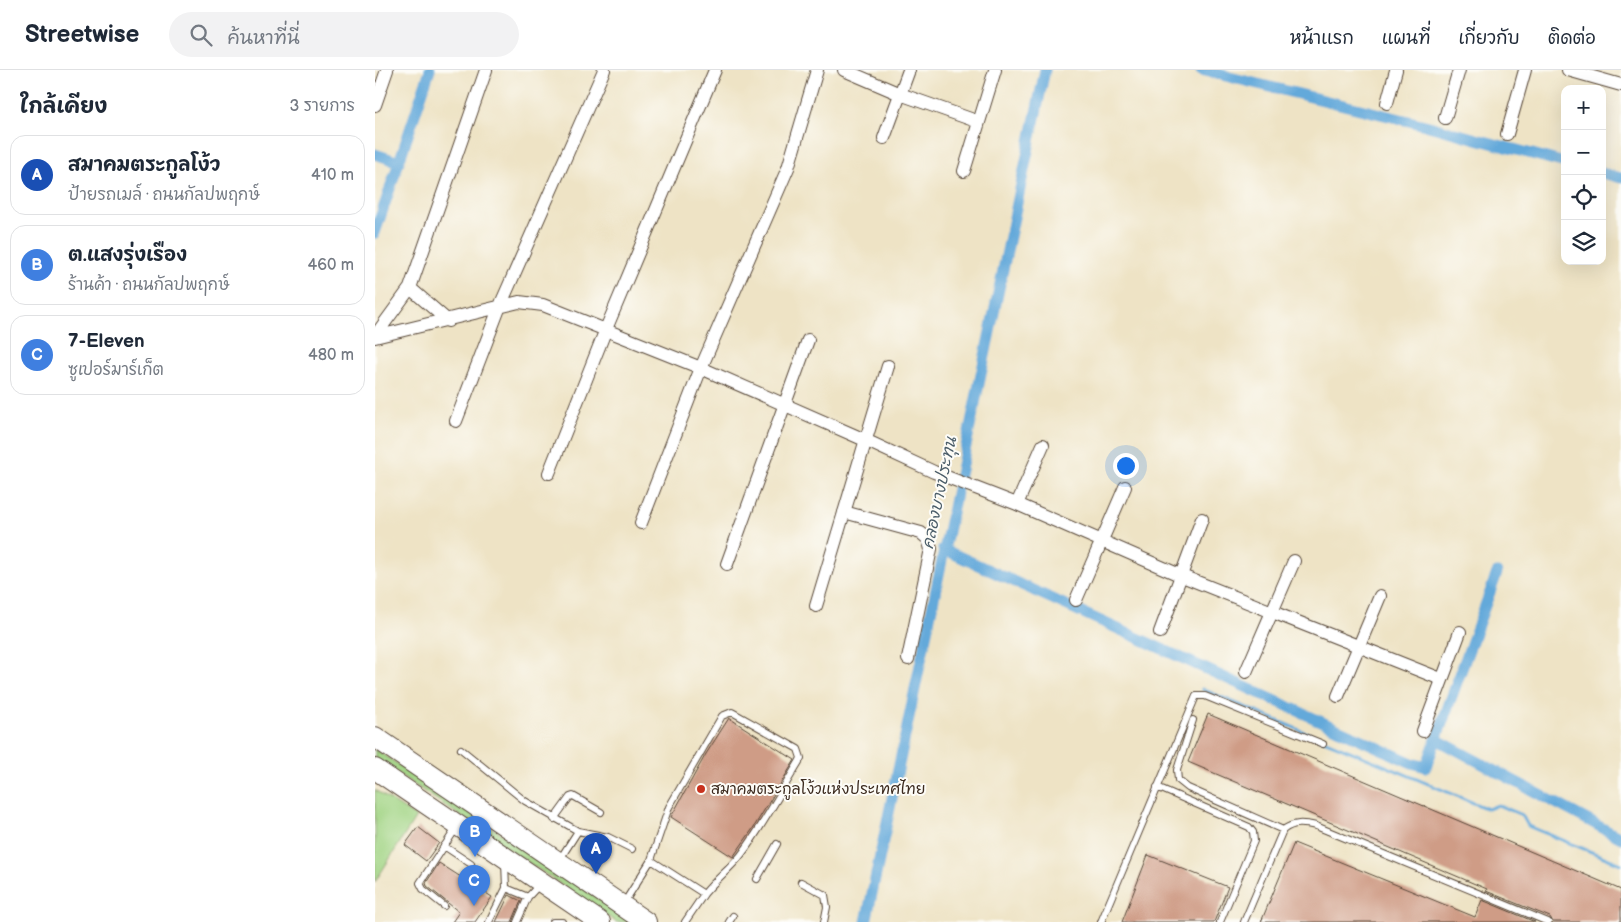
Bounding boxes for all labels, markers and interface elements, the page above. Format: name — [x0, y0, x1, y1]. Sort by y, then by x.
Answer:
search box — [169, 12, 519, 57]
text: Streetwise — [25, 20, 139, 49]
icon: search — [187, 21, 215, 49]
text: ค้นหาที่นี่ — [227, 27, 300, 50]
text: หน้าแรก — [1290, 28, 1354, 49]
text: แผนที่ — [1382, 28, 1430, 49]
text: เกี่ยวกับ — [1458, 28, 1520, 49]
text: ติดต่อ — [1548, 28, 1596, 49]
map controls — [1561, 85, 1606, 265]
button: + — [1561, 85, 1606, 130]
text: ใกล้เคียง — [20, 94, 107, 119]
text: 3 รายการ — [290, 97, 355, 116]
button: − — [1561, 130, 1606, 175]
text: สมาคมตระกูลโง้ว — [68, 154, 220, 177]
text: A — [32, 166, 42, 185]
text: 410 m — [311, 166, 354, 185]
button: locate — [1561, 175, 1606, 220]
text: ป้ายรถเมล์ · ถนนกัลปพฤกษ์ — [68, 186, 260, 205]
button: layers — [1561, 220, 1606, 265]
text: ต.แสงรุ่งเรือง — [68, 244, 187, 267]
text: B — [31, 256, 43, 275]
text: 460 m — [308, 256, 354, 275]
text: ร้านค้า · ถนนกัลปพฤกษ์ — [68, 276, 229, 295]
text: 7-Eleven — [68, 330, 145, 353]
text: C — [31, 346, 43, 365]
text: 480 m — [308, 346, 354, 365]
text: ซูเปอร์มาร์เก็ต — [68, 361, 164, 380]
water label: คลองบางประทุน — [918, 434, 963, 551]
your location — [1113, 453, 1139, 479]
place label: สมาคมตระกูลโง้วแห่งประเทศไทย — [711, 779, 926, 800]
marker: สมาคมตระกูลโง้วแห่งประเทศไทย — [695, 783, 707, 795]
pin: B — [459, 816, 491, 857]
pin: A — [580, 833, 612, 874]
pin: C — [458, 865, 490, 906]

